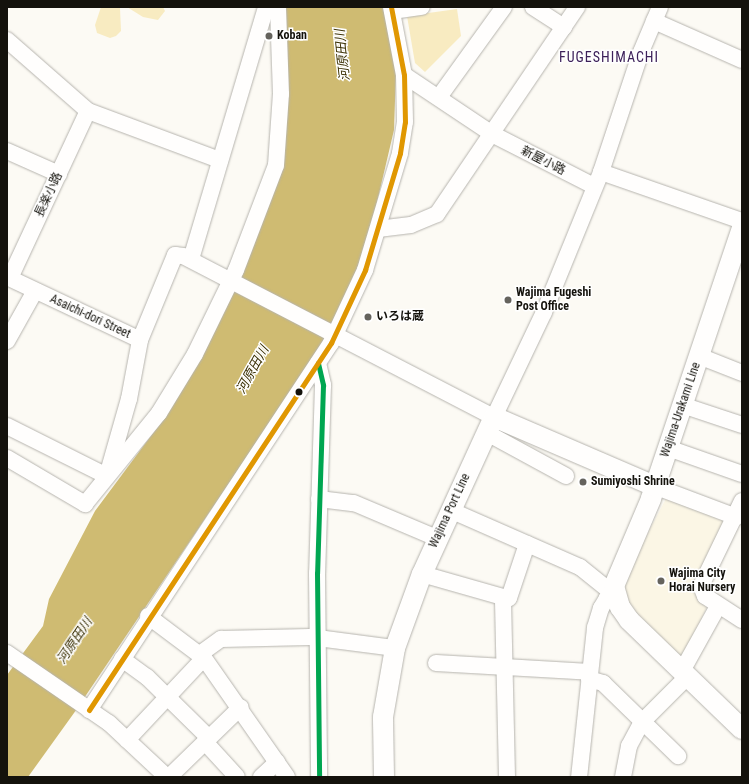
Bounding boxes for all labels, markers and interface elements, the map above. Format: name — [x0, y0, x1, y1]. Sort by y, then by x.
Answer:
water label: 河原田川 — [333, 28, 353, 82]
place label: Koban — [277, 29, 307, 43]
marker: Koban — [264, 31, 274, 41]
district label: FUGESHIMACHI — [559, 49, 659, 65]
street label: 新屋小路 — [518, 144, 568, 178]
street label: 長楽小路 — [32, 170, 66, 220]
place label: Wajima Fugeshi Post Office — [516, 286, 591, 314]
street label: Asaichi-dori Street — [47, 292, 133, 342]
marker: Wajima Fugeshi Post Office — [503, 295, 513, 305]
place label: いろは蔵 — [376, 310, 424, 324]
marker: いろは蔵 — [363, 312, 373, 322]
water label: 河原田川 — [234, 343, 272, 397]
street label: Wajima-Urakami Line — [658, 361, 704, 459]
unlabelled marker — [294, 387, 304, 397]
street label: Wajima Port Line — [426, 472, 474, 550]
place label: Sumiyoshi Shrine — [591, 475, 675, 489]
marker: Sumiyoshi Shrine — [578, 477, 588, 487]
place label: Wajima City Horai Nursery — [669, 567, 735, 595]
marker: Wajima City Horai Nursery — [656, 576, 666, 586]
water label: 河原田川 — [54, 615, 96, 667]

